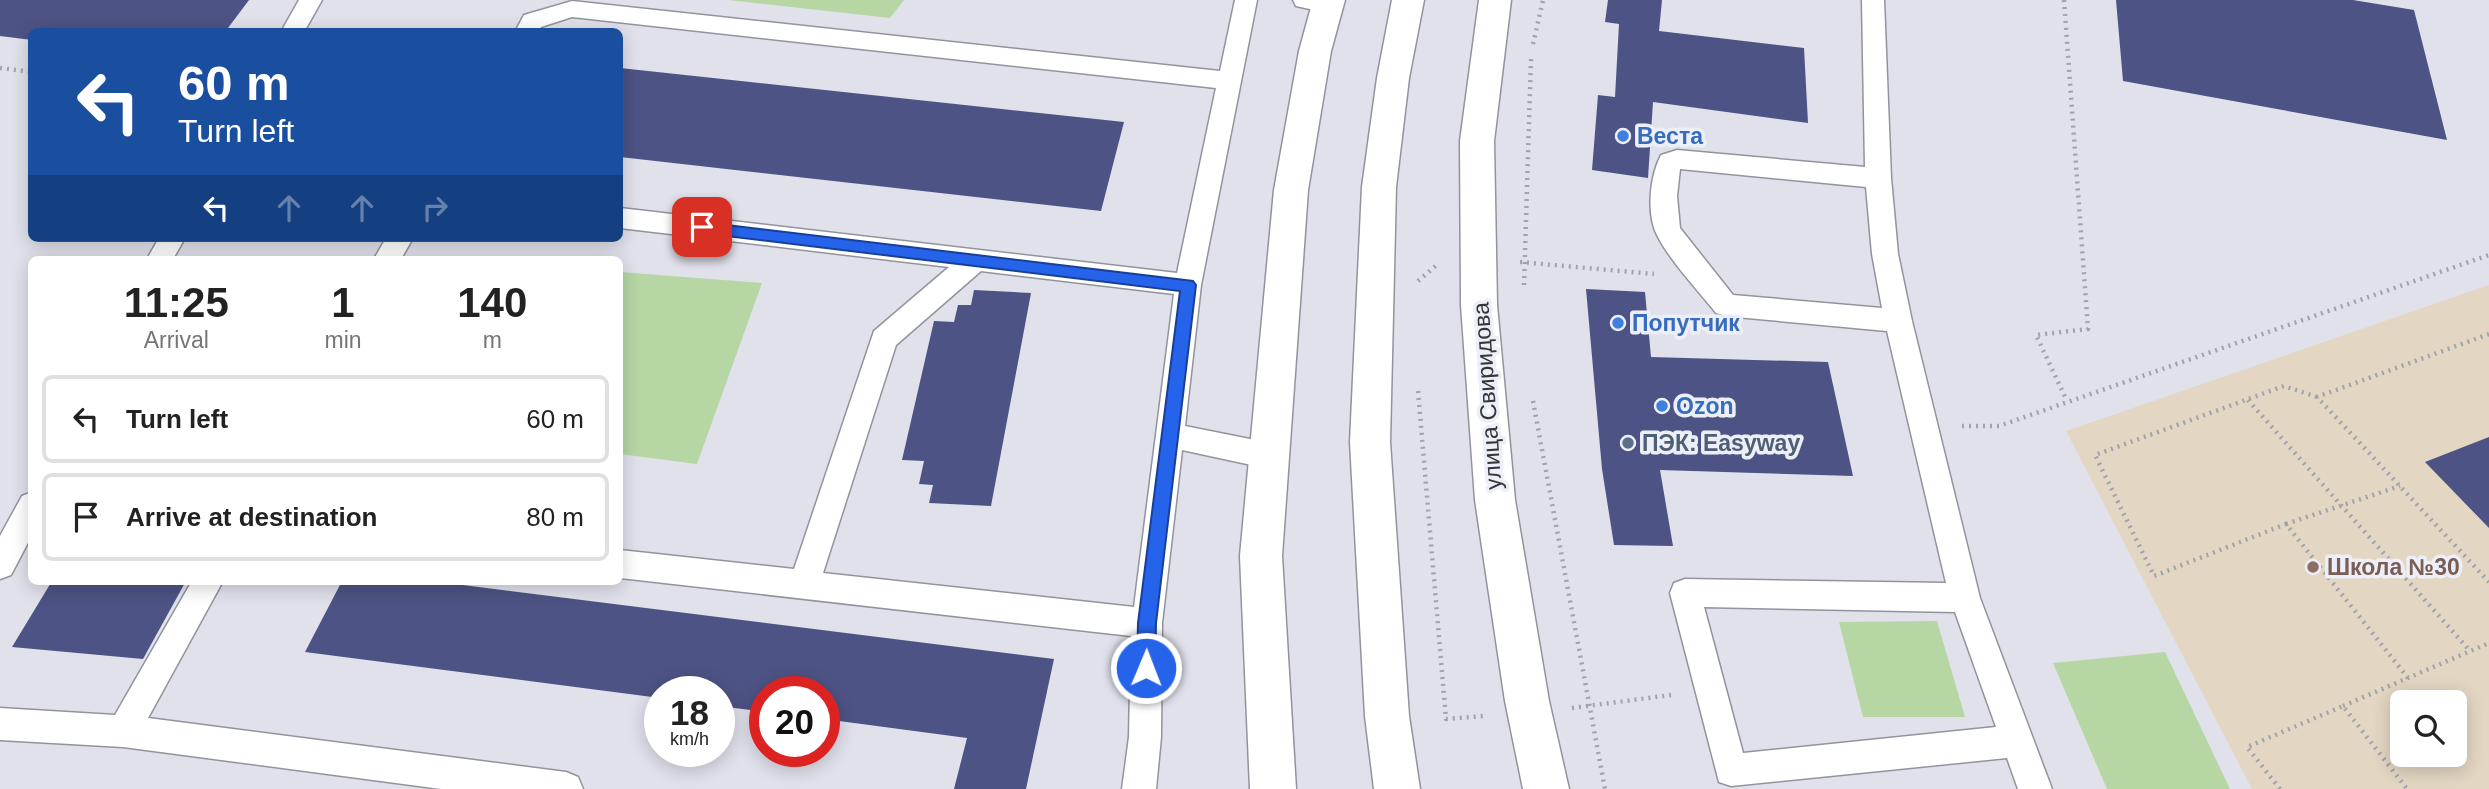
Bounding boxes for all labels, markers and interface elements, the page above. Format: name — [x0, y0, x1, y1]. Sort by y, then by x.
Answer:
icon: left — [63, 56, 154, 147]
text: 60 m — [178, 56, 290, 110]
text: Turn left — [178, 113, 294, 149]
place label: Веста — [1637, 123, 1703, 149]
marker: Веста — [1615, 128, 1631, 144]
icon: left — [197, 189, 235, 227]
icon: ahead — [270, 189, 308, 227]
icon: ahead — [343, 189, 381, 227]
icon: right — [416, 189, 454, 227]
pin — [672, 197, 732, 257]
icon: arrive — [683, 208, 721, 246]
text: 11:25 — [124, 279, 229, 326]
text: 1 — [331, 279, 355, 326]
text: 140 — [457, 279, 527, 326]
street label: улица Свиридова — [1467, 301, 1507, 491]
place label: Попутчик — [1632, 310, 1740, 336]
marker: Попутчик — [1610, 315, 1626, 331]
text: Arrival — [144, 327, 209, 353]
text: min — [324, 327, 362, 353]
text: m — [483, 327, 502, 353]
place label: Ozon — [1676, 393, 1734, 419]
marker: Ozon — [1654, 398, 1670, 414]
icon: left — [67, 400, 105, 438]
text: Turn left — [126, 404, 228, 434]
text: 60 m — [526, 404, 584, 434]
place label: ПЭК: Easyway — [1642, 430, 1800, 456]
marker: ПЭК: Easyway — [1620, 435, 1636, 451]
icon: arrive — [67, 498, 105, 536]
text: Arrive at destination — [126, 502, 377, 532]
text: 80 m — [526, 502, 584, 532]
place label: Школа №30 — [2327, 554, 2460, 580]
marker: Школа №30 — [2305, 559, 2321, 575]
position arrow — [1109, 631, 1183, 705]
speed limit sign: 20 — [749, 676, 840, 767]
map controls — [2390, 690, 2467, 767]
button: search — [2390, 690, 2467, 767]
text: 18 — [670, 693, 709, 732]
text: km/h — [670, 729, 709, 749]

